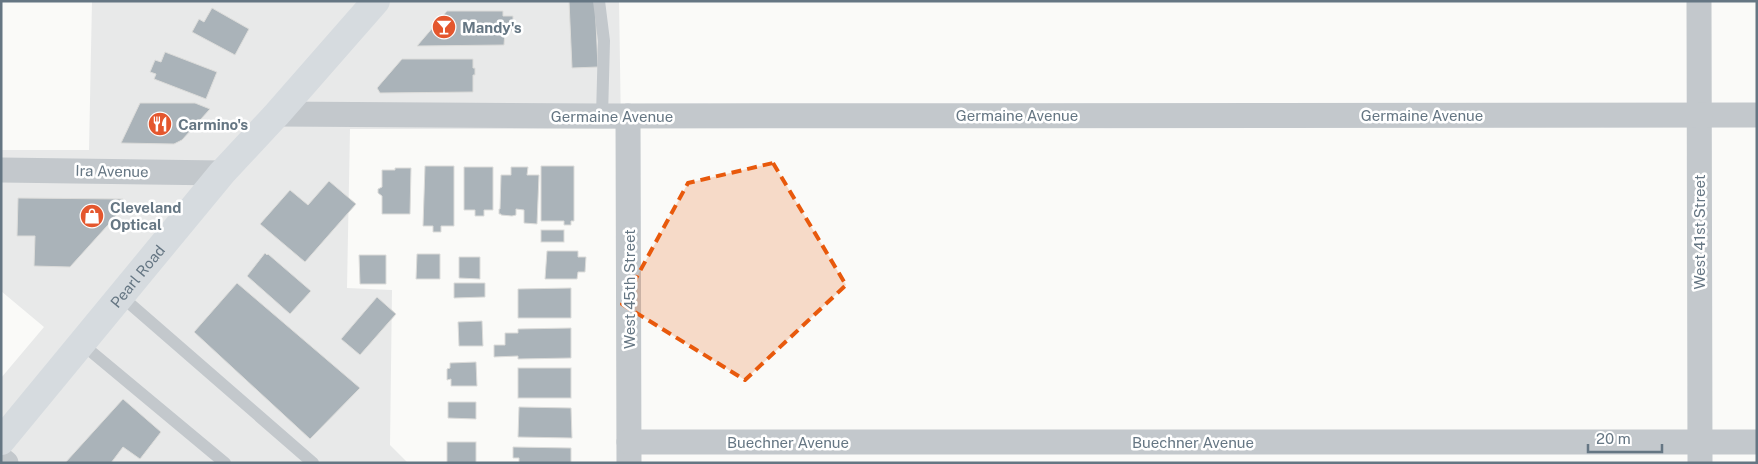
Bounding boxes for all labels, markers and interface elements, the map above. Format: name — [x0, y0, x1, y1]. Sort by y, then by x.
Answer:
bar icon: Mandy's — [431, 14, 457, 40]
place label: Mandy's — [462, 19, 522, 36]
street label: Germaine Avenue — [956, 107, 1078, 124]
street label: Germaine Avenue — [1361, 107, 1483, 124]
street label: Germaine Avenue — [551, 108, 673, 125]
restaurant icon: Carmino's — [147, 111, 173, 137]
place label: Carmino's — [178, 116, 248, 133]
street label: Ira Avenue — [75, 162, 149, 180]
street label: West 41st Street — [1691, 174, 1708, 290]
place label: Cleveland Optical — [110, 199, 181, 233]
shop icon: Cleveland Optical — [79, 203, 105, 229]
street label: West 45th Street — [621, 229, 638, 349]
street label: Pearl Road — [106, 241, 168, 311]
scale bar — [1588, 422, 1662, 454]
text: 20 m — [1596, 430, 1631, 447]
street label: Buechner Avenue — [727, 434, 849, 451]
street label: Buechner Avenue — [1132, 434, 1254, 451]

